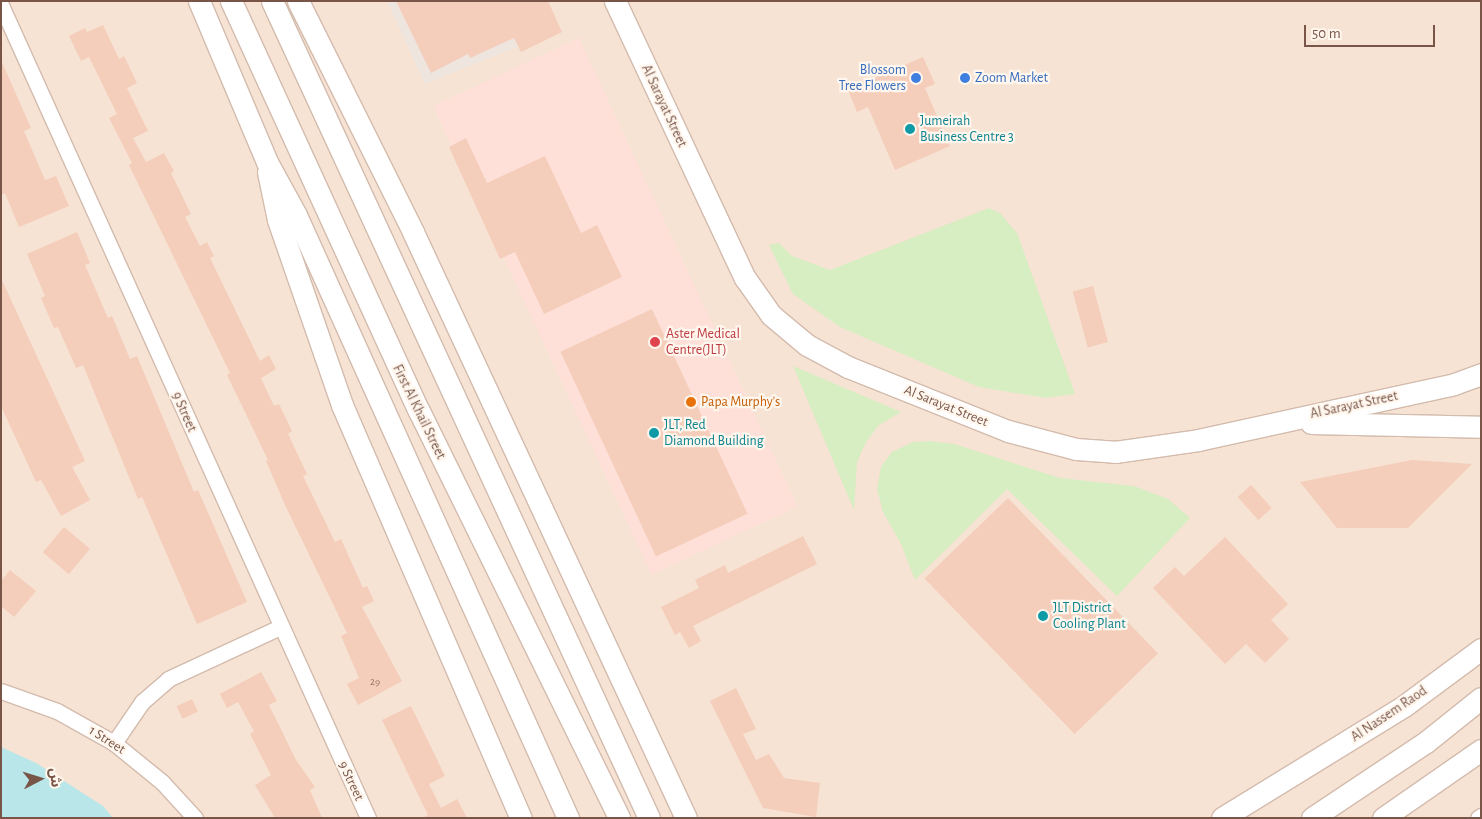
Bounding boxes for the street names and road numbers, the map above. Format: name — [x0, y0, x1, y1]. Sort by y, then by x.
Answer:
street label: Al Sarayat Street — [638, 62, 690, 150]
street label: First Al Khail Street — [389, 362, 449, 462]
street label: Al Sarayat Street — [902, 382, 990, 430]
street label: Al Sarayat Street — [1309, 388, 1399, 422]
street label: 9 Street — [168, 389, 200, 435]
street label: Al Nassem Raod — [1348, 682, 1430, 746]
street label: 1 Street — [86, 722, 128, 758]
street label: 9 Street — [335, 758, 367, 804]

